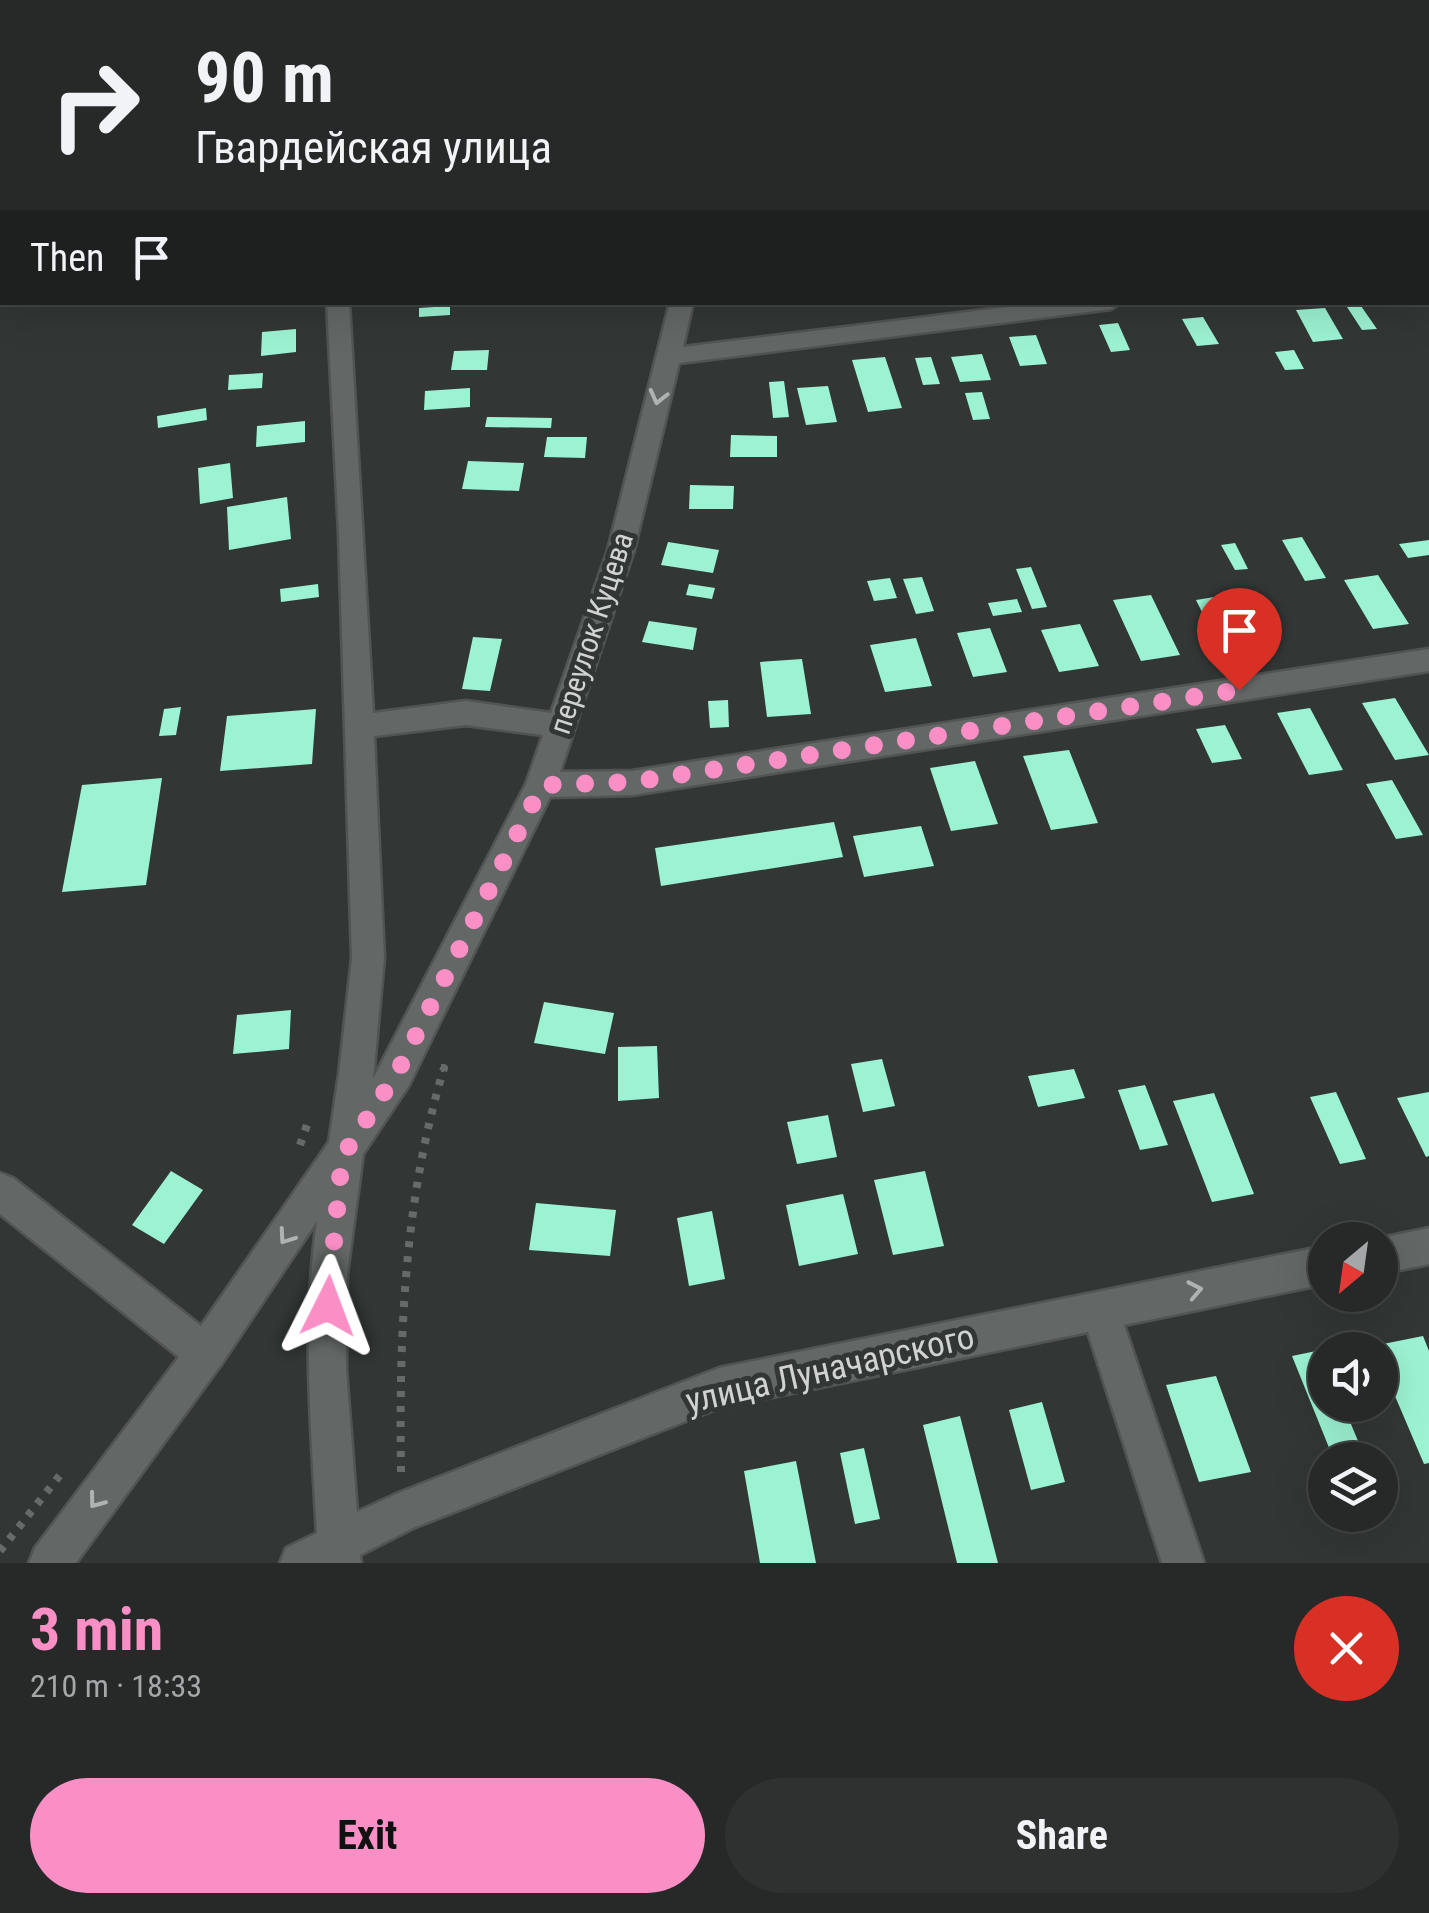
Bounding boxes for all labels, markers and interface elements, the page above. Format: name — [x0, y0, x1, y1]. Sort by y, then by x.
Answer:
text: 90 m — [195, 37, 334, 119]
icon: right — [30, 40, 160, 170]
text: Гвардейская улица — [195, 121, 552, 174]
icon: arrive — [124, 230, 179, 285]
text: Then — [30, 236, 104, 280]
one-way arrow — [649, 388, 670, 405]
street label: переулок Куцева — [542, 528, 640, 738]
pin — [1197, 588, 1282, 691]
icon: arrive — [1212, 603, 1267, 658]
north arrow — [1308, 1222, 1398, 1312]
map controls — [1308, 1222, 1398, 1532]
one-way arrow — [280, 1226, 298, 1245]
position arrow — [276, 1254, 380, 1358]
one-way arrow — [1186, 1280, 1203, 1301]
street label: улица Луначарского — [682, 1316, 978, 1422]
button: sound — [1308, 1332, 1398, 1422]
button: layers — [1308, 1442, 1398, 1532]
one-way arrow — [91, 1490, 108, 1508]
text: 3 min — [30, 1594, 163, 1665]
button: close — [1294, 1596, 1399, 1701]
text: 210 m · 18:33 — [30, 1667, 202, 1705]
button: Exit — [30, 1778, 705, 1893]
button: Share — [725, 1778, 1399, 1893]

